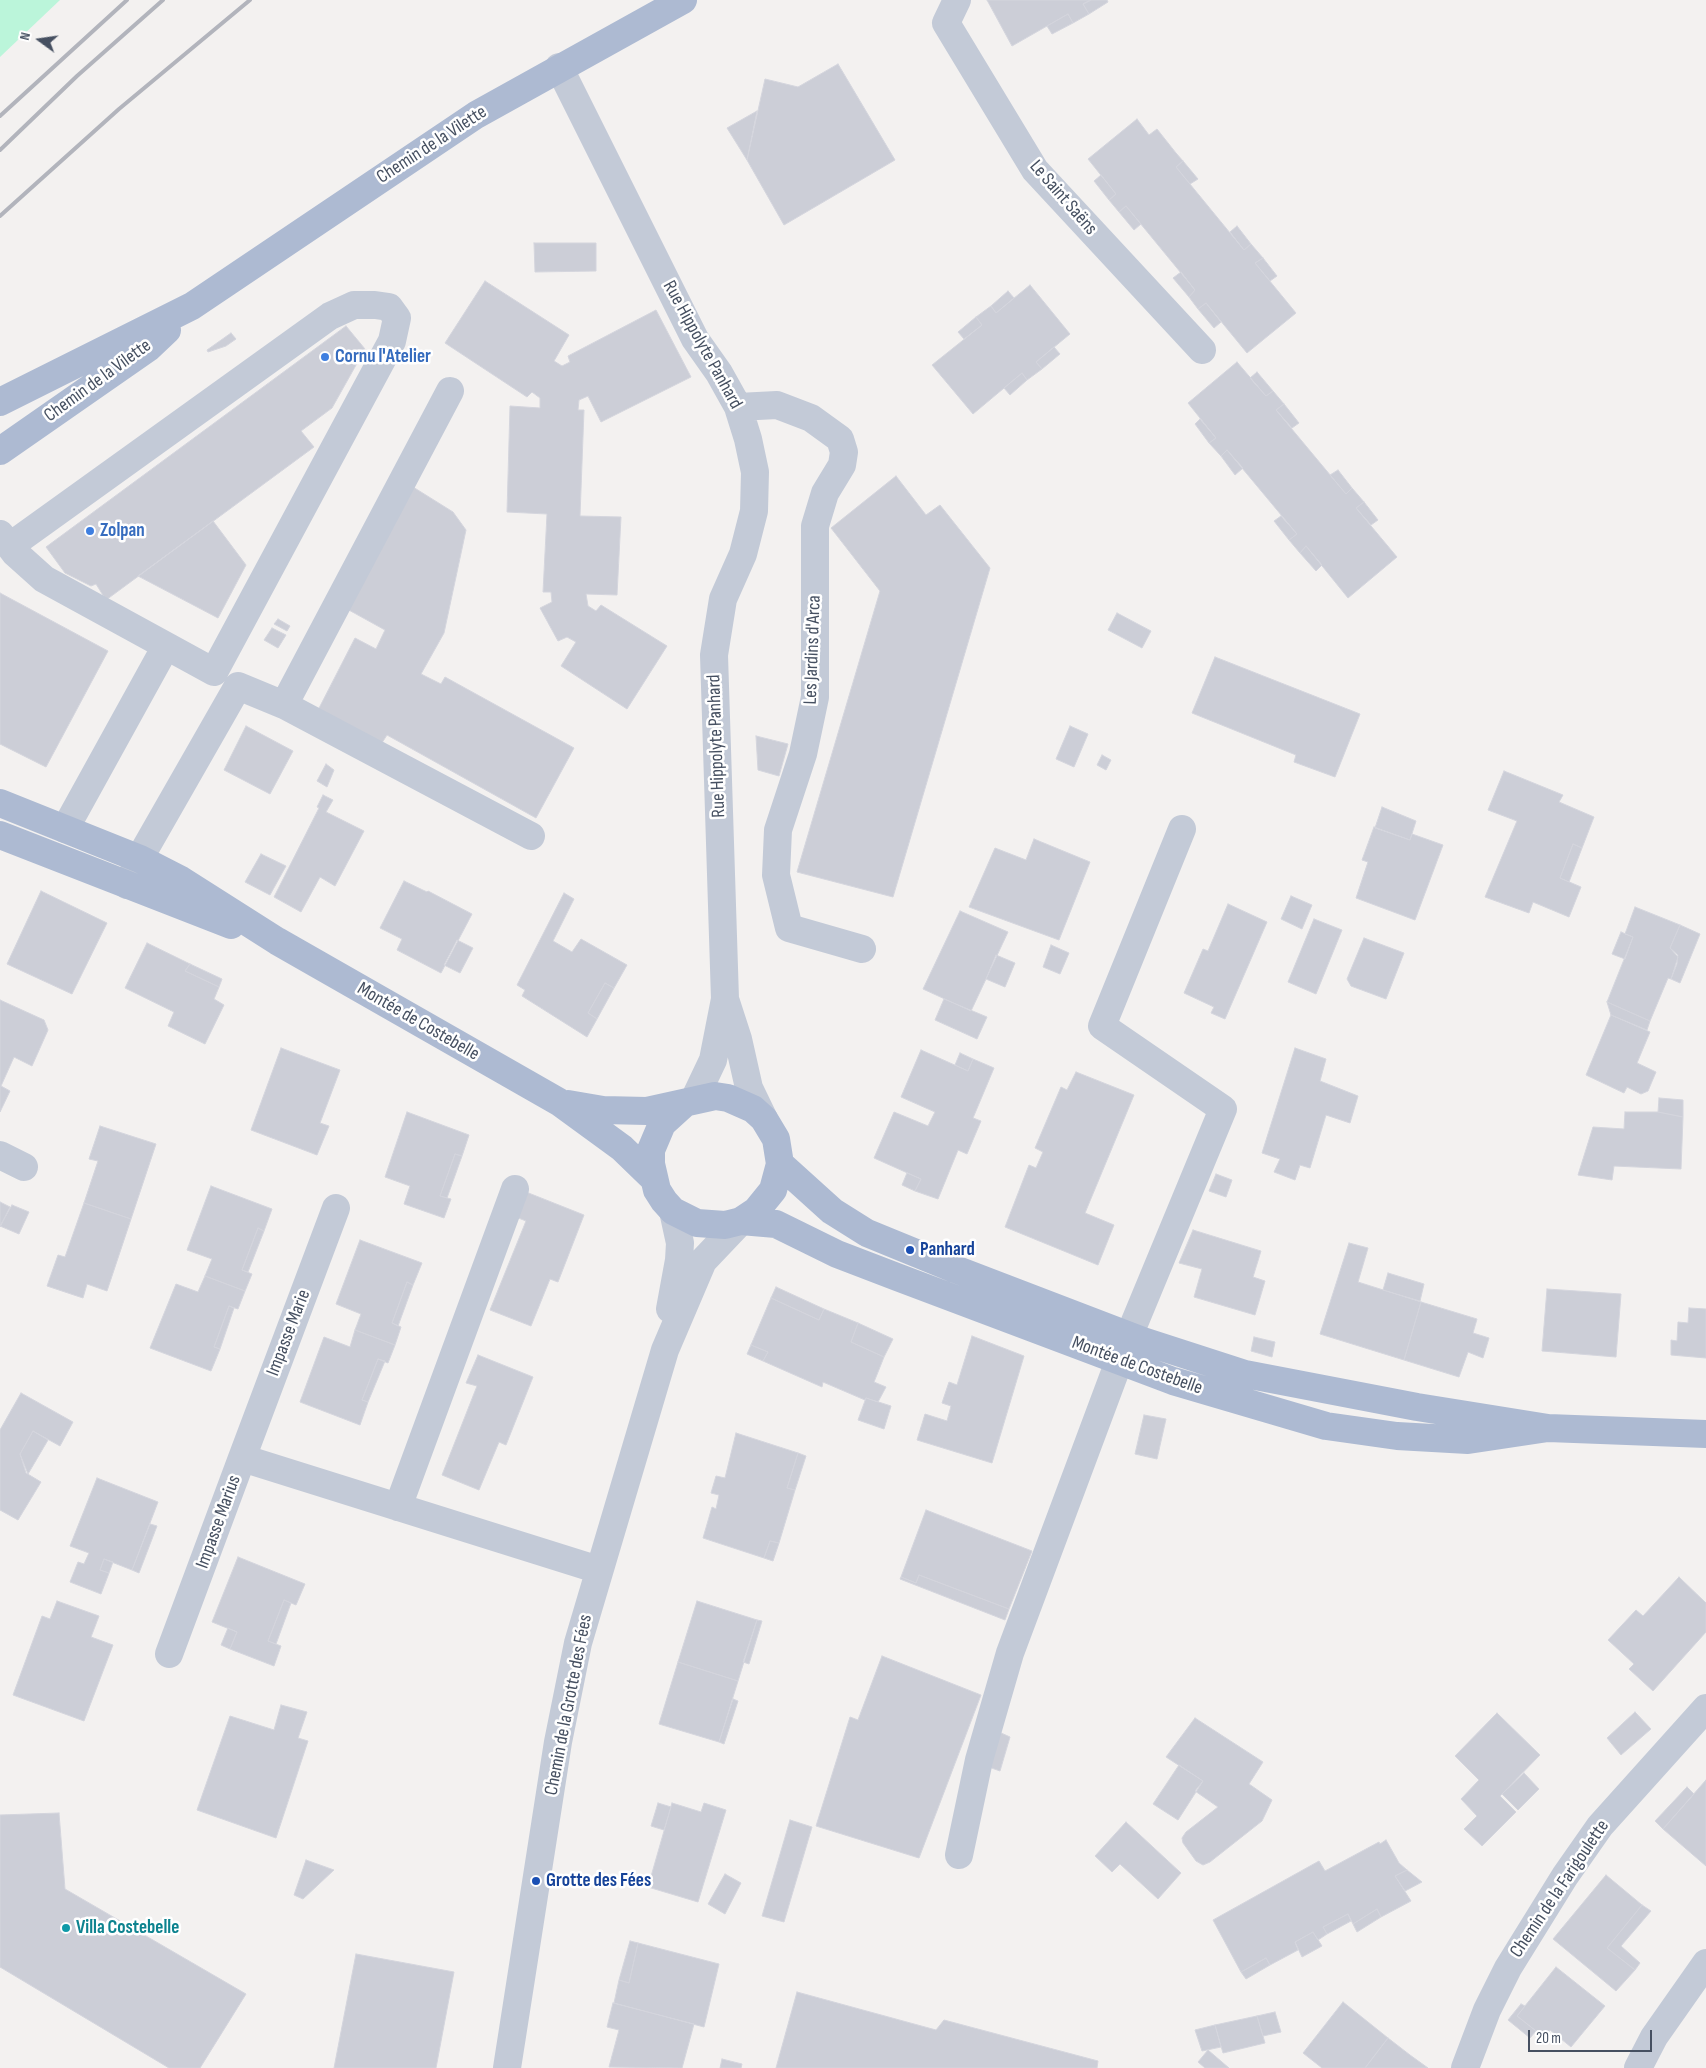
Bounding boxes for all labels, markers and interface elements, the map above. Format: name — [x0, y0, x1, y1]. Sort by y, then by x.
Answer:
north arrow — [15, 15, 65, 65]
text: N — [16, 31, 34, 42]
street label: Chemin de la Vilette — [373, 101, 491, 189]
street label: Le Saint Saëns — [1024, 156, 1102, 240]
street label: Rue Hippolyte Panhard — [657, 277, 747, 413]
street label: Chemin de la Vilette — [40, 335, 156, 427]
place label: Cornu l'Atelier — [335, 346, 431, 368]
marker: Cornu l'Atelier — [319, 351, 331, 363]
place label: Zolpan — [100, 520, 145, 542]
marker: Zolpan — [84, 525, 96, 537]
street label: Les Jardins d'Arca — [800, 595, 826, 705]
street label: Rue Hippolyte Panhard — [703, 674, 731, 818]
street label: Montée de Costebelle — [353, 978, 483, 1066]
place label: Panhard — [920, 1239, 975, 1261]
marker: Panhard — [904, 1244, 916, 1256]
street label: Impasse Marie — [262, 1287, 316, 1379]
street label: Montée de Costebelle — [1069, 1332, 1205, 1400]
street label: Impasse Marius — [192, 1472, 246, 1572]
street label: Chemin de la Grotte des Fées — [540, 1613, 598, 1797]
street label: Chemin de la Farigoulette — [1506, 1816, 1614, 1962]
place label: Grotte des Fées — [546, 1870, 651, 1892]
marker: Grotte des Fées — [530, 1875, 542, 1887]
place label: Villa Costebelle — [76, 1917, 179, 1939]
marker: Villa Costebelle — [60, 1922, 72, 1934]
scale bar — [1531, 2020, 1655, 2052]
text: 20 m — [1536, 2029, 1561, 2048]

